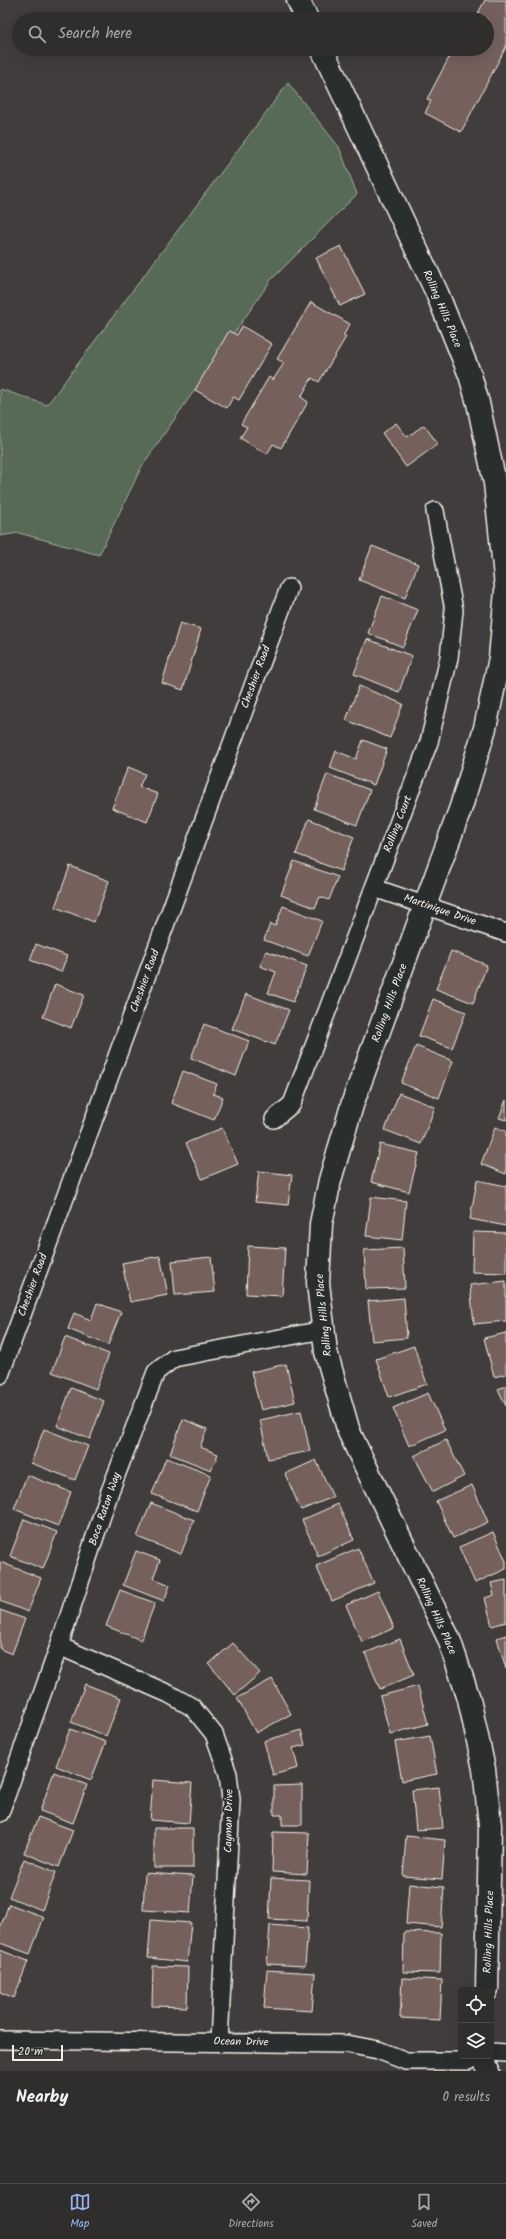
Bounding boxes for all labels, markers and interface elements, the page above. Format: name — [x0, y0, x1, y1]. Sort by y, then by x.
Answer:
search box — [12, 12, 494, 56]
text: Search here — [58, 22, 132, 46]
icon: search — [26, 23, 48, 45]
street label: Rolling Hills Place — [417, 267, 467, 351]
street label: Cheshier Road — [236, 643, 276, 711]
street label: Rolling Court — [379, 792, 417, 855]
street label: Martinique Drive — [401, 889, 479, 931]
street label: Cheshier Road — [125, 947, 165, 1015]
street label: Rolling Hills Place — [367, 961, 413, 1045]
street label: Cheshier Road — [13, 1251, 53, 1319]
street label: Rolling Hills Place — [311, 1273, 337, 1357]
street label: Boca Raton Way — [84, 1469, 126, 1548]
street label: Rolling Hills Place — [411, 1574, 461, 1658]
street label: Cayman Drive — [219, 1789, 239, 1853]
street label: Rolling Hills Place — [479, 1890, 499, 1974]
map controls — [458, 1987, 494, 2059]
button: locate — [458, 1987, 494, 2023]
button: layers — [458, 2023, 494, 2059]
street label: Ocean Drive — [213, 2033, 269, 2051]
scale bar — [12, 2043, 63, 2062]
text: 20 m — [18, 2043, 43, 2061]
text: Nearby — [16, 2084, 68, 2111]
text: 0 results — [443, 2087, 490, 2108]
tab: Map — [69, 2191, 91, 2233]
tab: Directions — [228, 2191, 274, 2233]
tab: Saved — [411, 2191, 437, 2233]

